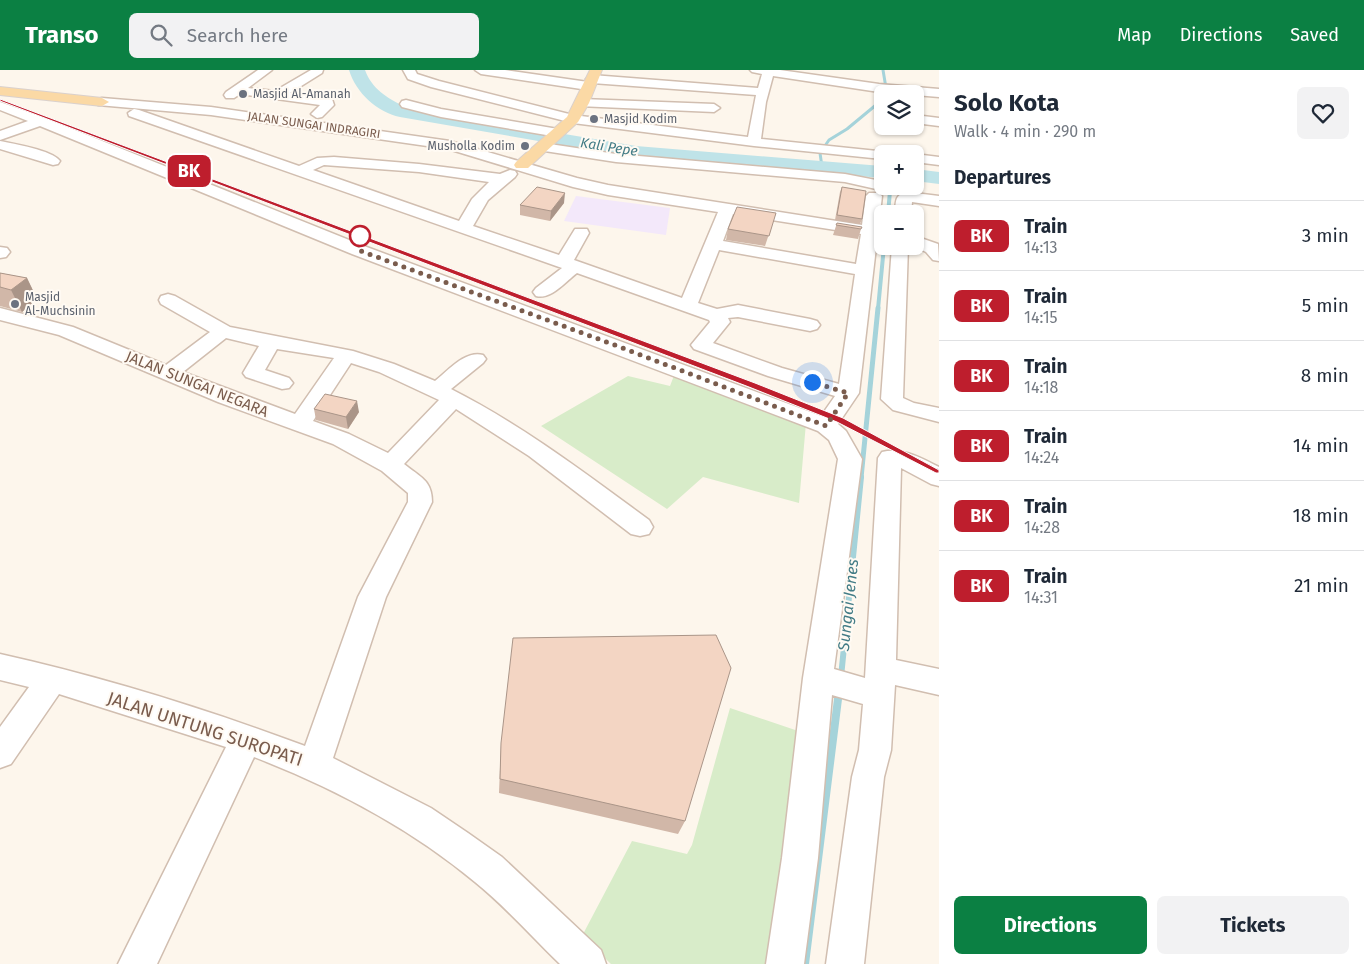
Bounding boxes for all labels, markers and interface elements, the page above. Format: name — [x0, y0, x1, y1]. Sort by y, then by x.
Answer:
search box — [129, 13, 479, 58]
text: Transo — [25, 21, 99, 49]
icon: search — [147, 21, 175, 49]
text: Search here — [187, 24, 288, 47]
text: Map — [1117, 24, 1152, 46]
text: Directions — [1180, 24, 1262, 46]
text: Saved — [1290, 24, 1339, 46]
map controls — [874, 85, 924, 255]
button: layers — [874, 85, 924, 135]
place label: Masjid Al-Amanah — [253, 87, 351, 101]
button: heart — [1297, 87, 1349, 139]
marker: Masjid Al-Amanah — [237, 88, 249, 100]
text: Solo Kota — [954, 89, 1059, 117]
street label: JALAN SUNGAI INDRAGIRI — [247, 109, 381, 141]
place label: Masjid Kodim — [604, 112, 677, 126]
marker: Masjid Kodim — [588, 113, 600, 125]
text: Walk · 4 min · 290 m — [954, 122, 1096, 141]
water label: Kali Pepe — [579, 134, 639, 160]
place label: Musholla Kodim — [428, 139, 515, 153]
marker: Musholla Kodim — [519, 140, 531, 152]
button: + — [874, 145, 924, 195]
line badge: BK — [166, 155, 212, 187]
text: BK — [178, 160, 200, 182]
text: Departures — [954, 166, 1051, 189]
button: − — [874, 205, 924, 255]
text: Train — [1024, 215, 1067, 238]
text: 3 min — [1302, 224, 1349, 247]
unlabelled marker — [349, 225, 371, 247]
text: BK — [970, 225, 993, 247]
text: 14:13 — [1024, 238, 1058, 257]
text: Train — [1024, 285, 1067, 308]
place label: Masjid Al-Muchsinin — [25, 290, 96, 318]
text: 5 min — [1302, 294, 1349, 317]
text: BK — [970, 295, 993, 317]
marker: Masjid Al-Muchsinin — [9, 298, 21, 310]
text: 14:15 — [1024, 308, 1058, 327]
street label: JALAN SUNGAI NEGARA — [123, 347, 271, 421]
text: Train — [1024, 355, 1067, 378]
text: 8 min — [1301, 364, 1349, 387]
text: BK — [970, 365, 993, 387]
your location — [800, 370, 825, 395]
text: 14:18 — [1024, 378, 1058, 397]
text: Train — [1024, 425, 1067, 448]
text: 14 min — [1293, 434, 1349, 457]
text: BK — [970, 435, 993, 457]
text: 14:24 — [1024, 448, 1059, 467]
text: Train — [1024, 495, 1067, 518]
text: 18 min — [1292, 504, 1349, 527]
text: BK — [970, 505, 993, 527]
text: 14:28 — [1024, 518, 1060, 537]
water label: Sungai Jenes — [834, 558, 862, 653]
text: Train — [1024, 565, 1067, 588]
text: 21 min — [1294, 574, 1349, 597]
text: BK — [970, 575, 993, 597]
text: 14:31 — [1024, 588, 1058, 607]
street label: JALAN UNTUNG SUROPATI — [104, 687, 306, 771]
button: Directions — [954, 896, 1147, 954]
button: Tickets — [1157, 896, 1349, 954]

